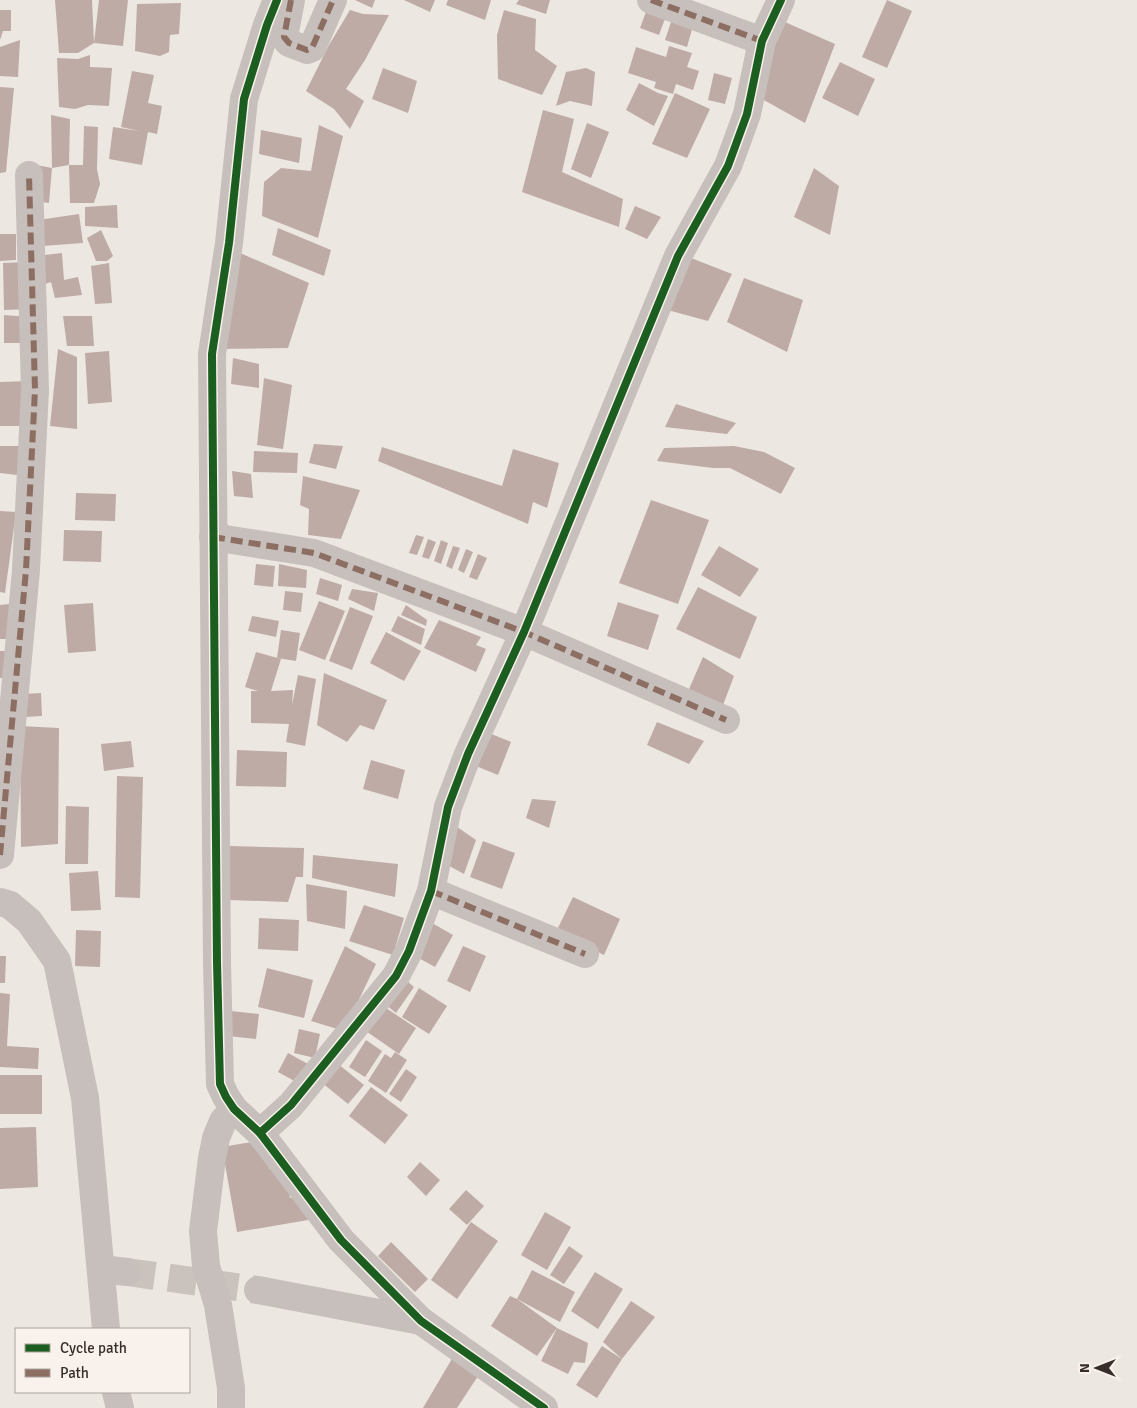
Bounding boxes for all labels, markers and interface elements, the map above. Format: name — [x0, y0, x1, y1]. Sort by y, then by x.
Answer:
legend — [15, 1328, 190, 1393]
text: Cycle path — [60, 1339, 127, 1357]
north arrow — [1072, 1343, 1122, 1393]
text: N — [1076, 1363, 1093, 1373]
text: Path — [60, 1364, 89, 1382]

